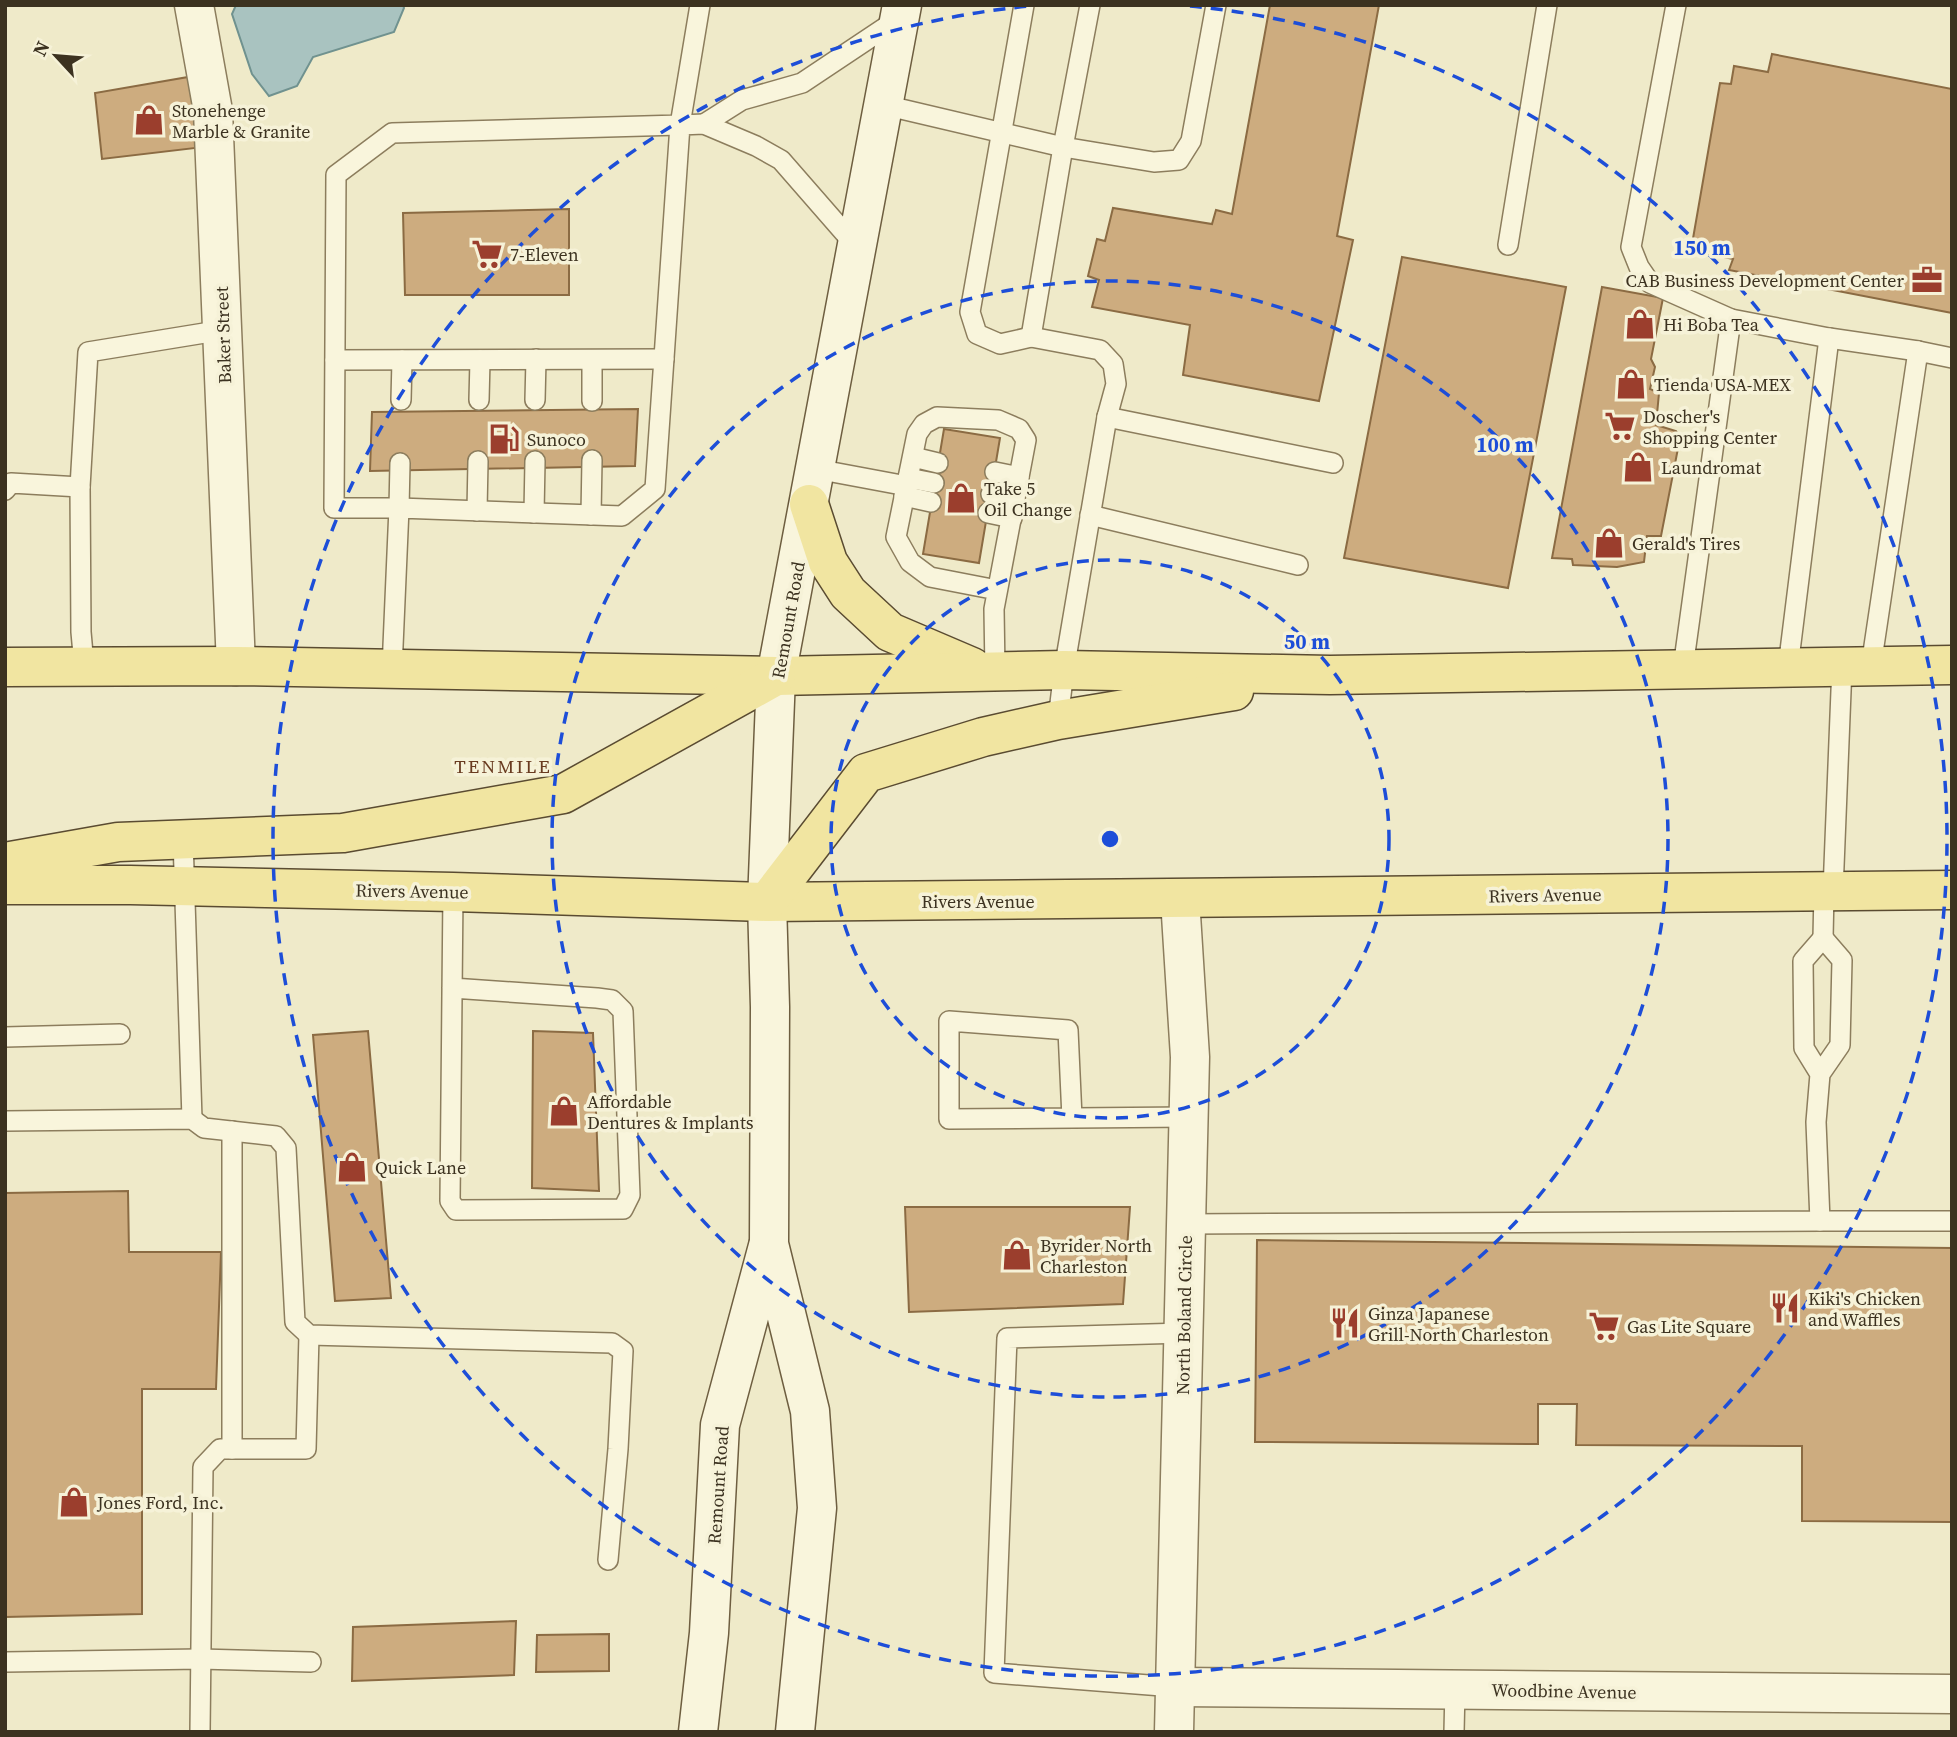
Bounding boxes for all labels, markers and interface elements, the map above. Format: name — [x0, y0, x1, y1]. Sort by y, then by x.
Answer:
north arrow — [21, 21, 91, 91]
text: N — [26, 36, 56, 60]
place label: Stonehenge Marble & Granite — [172, 98, 311, 144]
shop icon: Stonehenge Marble & Granite — [132, 103, 166, 137]
text: 150 m — [1673, 233, 1731, 262]
supermarket icon: 7-Eleven — [470, 237, 504, 271]
place label: 7-Eleven — [510, 242, 579, 267]
office icon: CAB Business Development Center — [1910, 263, 1944, 297]
place label: CAB Business Development Center — [1625, 268, 1904, 293]
street label: Baker Street — [209, 286, 237, 384]
shop icon: Hi Boba Tea — [1623, 307, 1657, 341]
place label: Hi Boba Tea — [1663, 312, 1760, 337]
shop icon: Tienda USA-MEX — [1614, 367, 1648, 401]
place label: Tienda USA-MEX — [1654, 372, 1791, 397]
place label: Doscher's Shopping Center — [1643, 404, 1778, 450]
supermarket icon: Doscher's Shopping Center — [1603, 409, 1637, 443]
fuel station icon: Sunoco — [487, 422, 521, 456]
place label: Sunoco — [527, 427, 586, 452]
text: 100 m — [1476, 430, 1534, 459]
shop icon: Laundromat — [1621, 450, 1655, 484]
place label: Laundromat — [1661, 455, 1761, 480]
place label: Take 5 Oil Change — [984, 476, 1072, 522]
shop icon: Take 5 Oil Change — [944, 481, 978, 515]
shop icon: Gerald's Tires — [1592, 526, 1626, 560]
place label: Gerald's Tires — [1632, 531, 1740, 556]
street label: Remount Road — [765, 559, 811, 681]
text: 50 m — [1284, 627, 1330, 656]
district label: TENMILE — [454, 753, 552, 779]
centre of rings — [1098, 827, 1122, 851]
street label: Rivers Avenue — [355, 878, 469, 904]
street label: Rivers Avenue — [1488, 882, 1602, 908]
street label: Rivers Avenue — [921, 889, 1035, 914]
place label: Affordable Dentures & Implants — [587, 1089, 754, 1135]
shop icon: Affordable Dentures & Implants — [547, 1094, 581, 1128]
shop icon: Quick Lane — [335, 1150, 369, 1184]
place label: Quick Lane — [375, 1155, 466, 1180]
place label: Byrider North Charleston — [1040, 1233, 1152, 1279]
street label: North Boland Circle — [1170, 1235, 1198, 1395]
shop icon: Byrider North Charleston — [1000, 1238, 1034, 1272]
place label: Kiki's Chicken and Waffles — [1808, 1286, 1921, 1332]
restaurant icon: Kiki's Chicken and Waffles — [1768, 1291, 1802, 1325]
place label: Ginza Japanese Grill-North Charleston — [1368, 1301, 1549, 1347]
restaurant icon: Ginza Japanese Grill-North Charleston — [1328, 1306, 1362, 1340]
supermarket icon: Gas Lite Square — [1587, 1309, 1621, 1343]
place label: Gas Lite Square — [1627, 1314, 1751, 1339]
street label: Remount Road — [701, 1425, 735, 1545]
shop icon: Jones Ford, Inc. — [57, 1485, 91, 1519]
place label: Jones Ford, Inc. — [96, 1490, 224, 1515]
street label: Woodbine Avenue — [1491, 1677, 1637, 1705]

